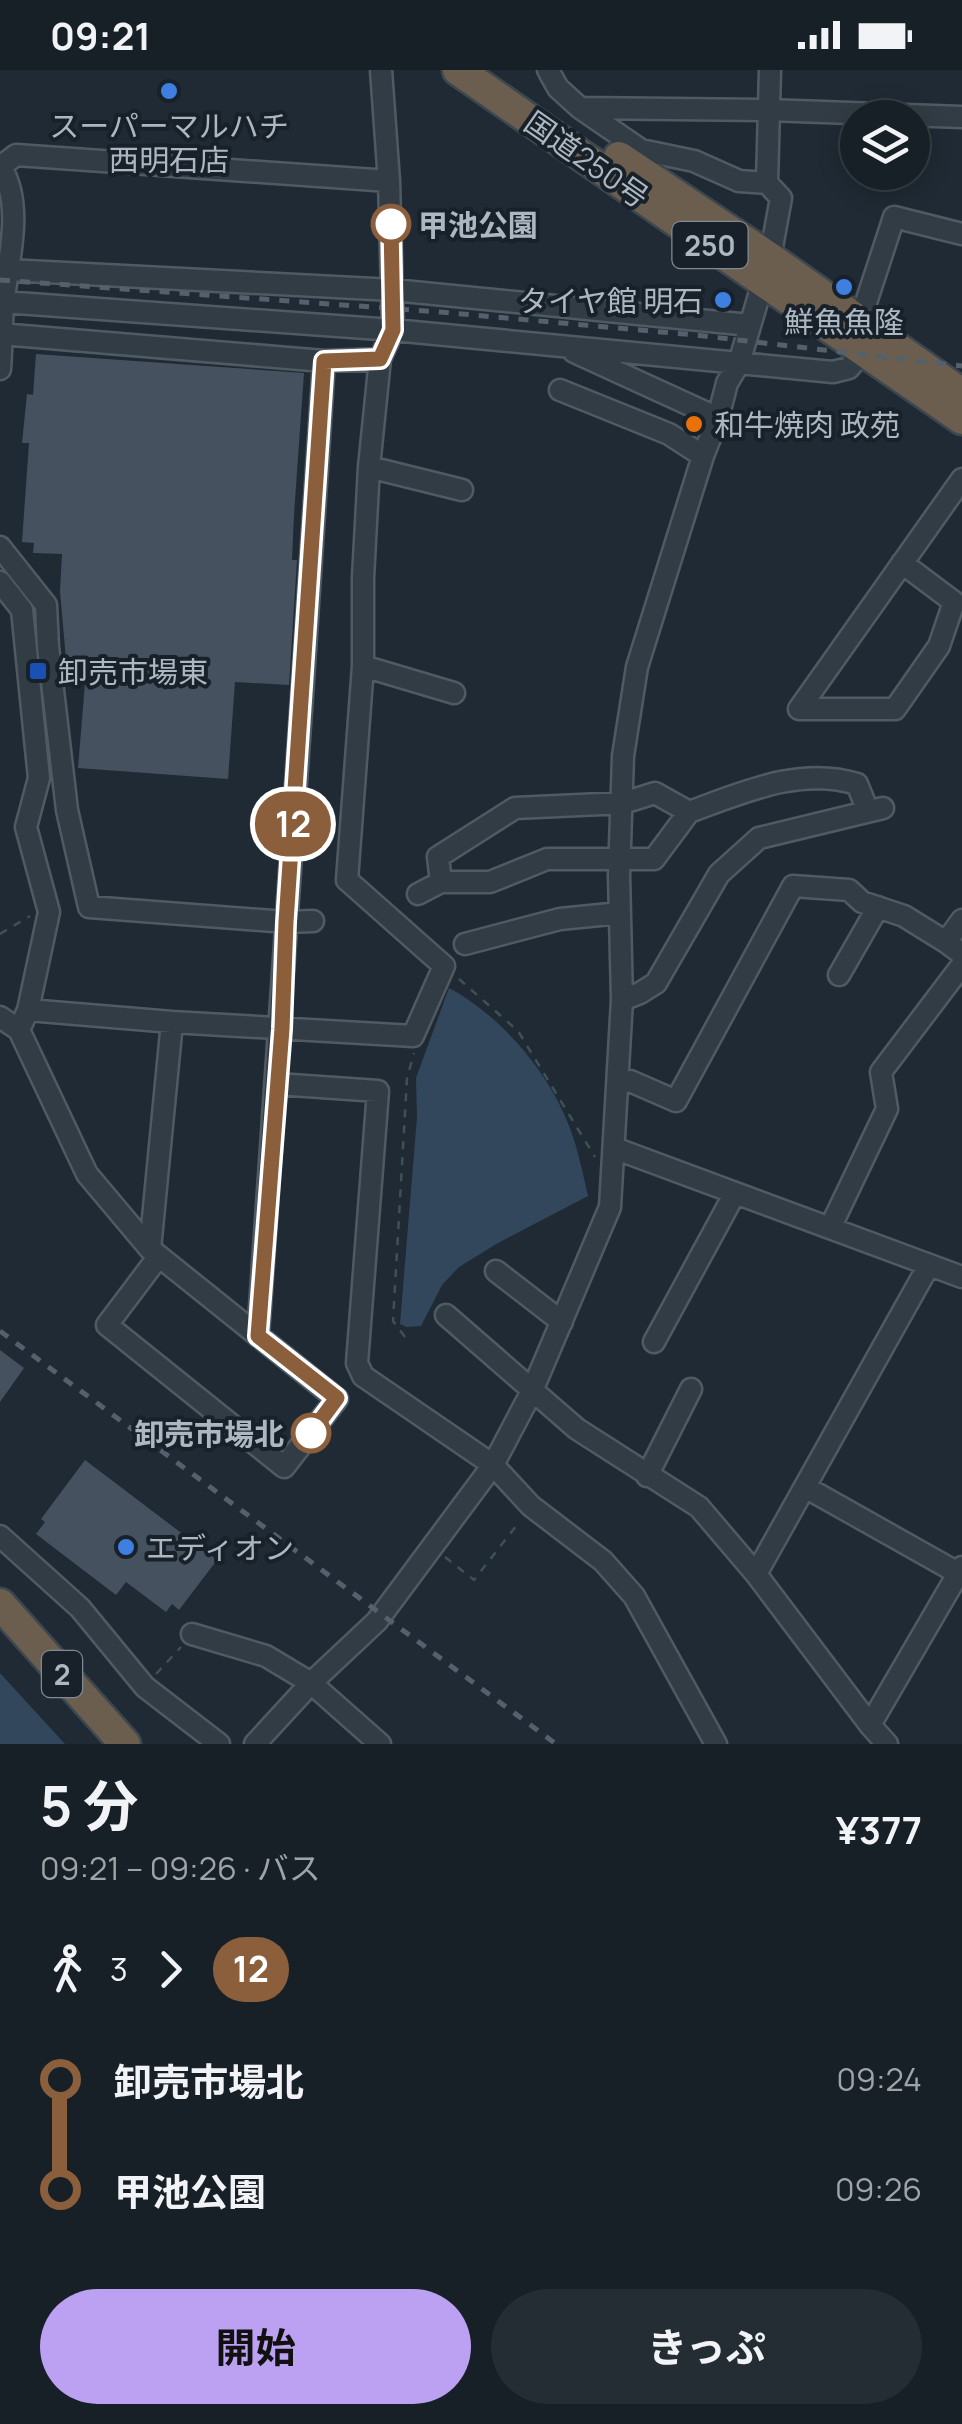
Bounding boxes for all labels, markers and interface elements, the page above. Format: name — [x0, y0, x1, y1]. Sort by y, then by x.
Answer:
text: 09:21 — [50, 9, 151, 61]
marker: スーパーマルハチ 西明石店 — [158, 80, 180, 102]
map controls — [840, 100, 930, 190]
button: layers — [840, 100, 930, 190]
street label: 国道250号 — [517, 101, 657, 217]
place label: スーパーマルハチ 西明石店 — [49, 105, 289, 180]
place label: 甲池公園 — [418, 204, 538, 245]
marker: 甲池公園 — [372, 205, 410, 243]
road number: 250 — [672, 222, 748, 268]
marker: 鮮魚魚隆 — [833, 276, 855, 298]
place label: タイヤ館 明石 — [518, 280, 703, 321]
marker: タイヤ館 明石 — [712, 289, 734, 311]
place label: 鮮魚魚隆 — [784, 301, 904, 342]
place label: 和牛焼肉 政苑 — [714, 404, 900, 445]
marker: 和牛焼肉 政苑 — [683, 413, 705, 435]
place label: 卸売市場東 — [58, 651, 208, 692]
marker: 卸売市場東 — [27, 660, 49, 682]
line badge: 12 — [248, 792, 338, 856]
text: 12 — [275, 800, 311, 848]
place label: 卸売市場北 — [134, 1413, 284, 1454]
marker: 卸売市場北 — [292, 1414, 330, 1452]
place label: エディオン — [146, 1527, 294, 1568]
marker: エディオン — [115, 1536, 137, 1558]
road number: 2 — [42, 1651, 82, 1697]
text: 5 分 — [40, 1767, 138, 1843]
text: ¥377 — [836, 1803, 922, 1855]
text: 09:21 – 09:26 · バス — [40, 1846, 321, 1890]
icon: walk — [40, 1942, 95, 1997]
icon: forward — [143, 1942, 198, 1997]
text: 12 — [233, 1945, 269, 1993]
text: 3 — [110, 1947, 128, 1991]
text: 卸売市場北 — [114, 2055, 304, 2107]
text: 09:24 — [837, 2057, 922, 2101]
text: 甲池公園 — [114, 2165, 266, 2217]
text: 09:26 — [835, 2167, 922, 2211]
button: 開始 — [40, 2289, 471, 2404]
button: きっぷ — [491, 2289, 922, 2404]

